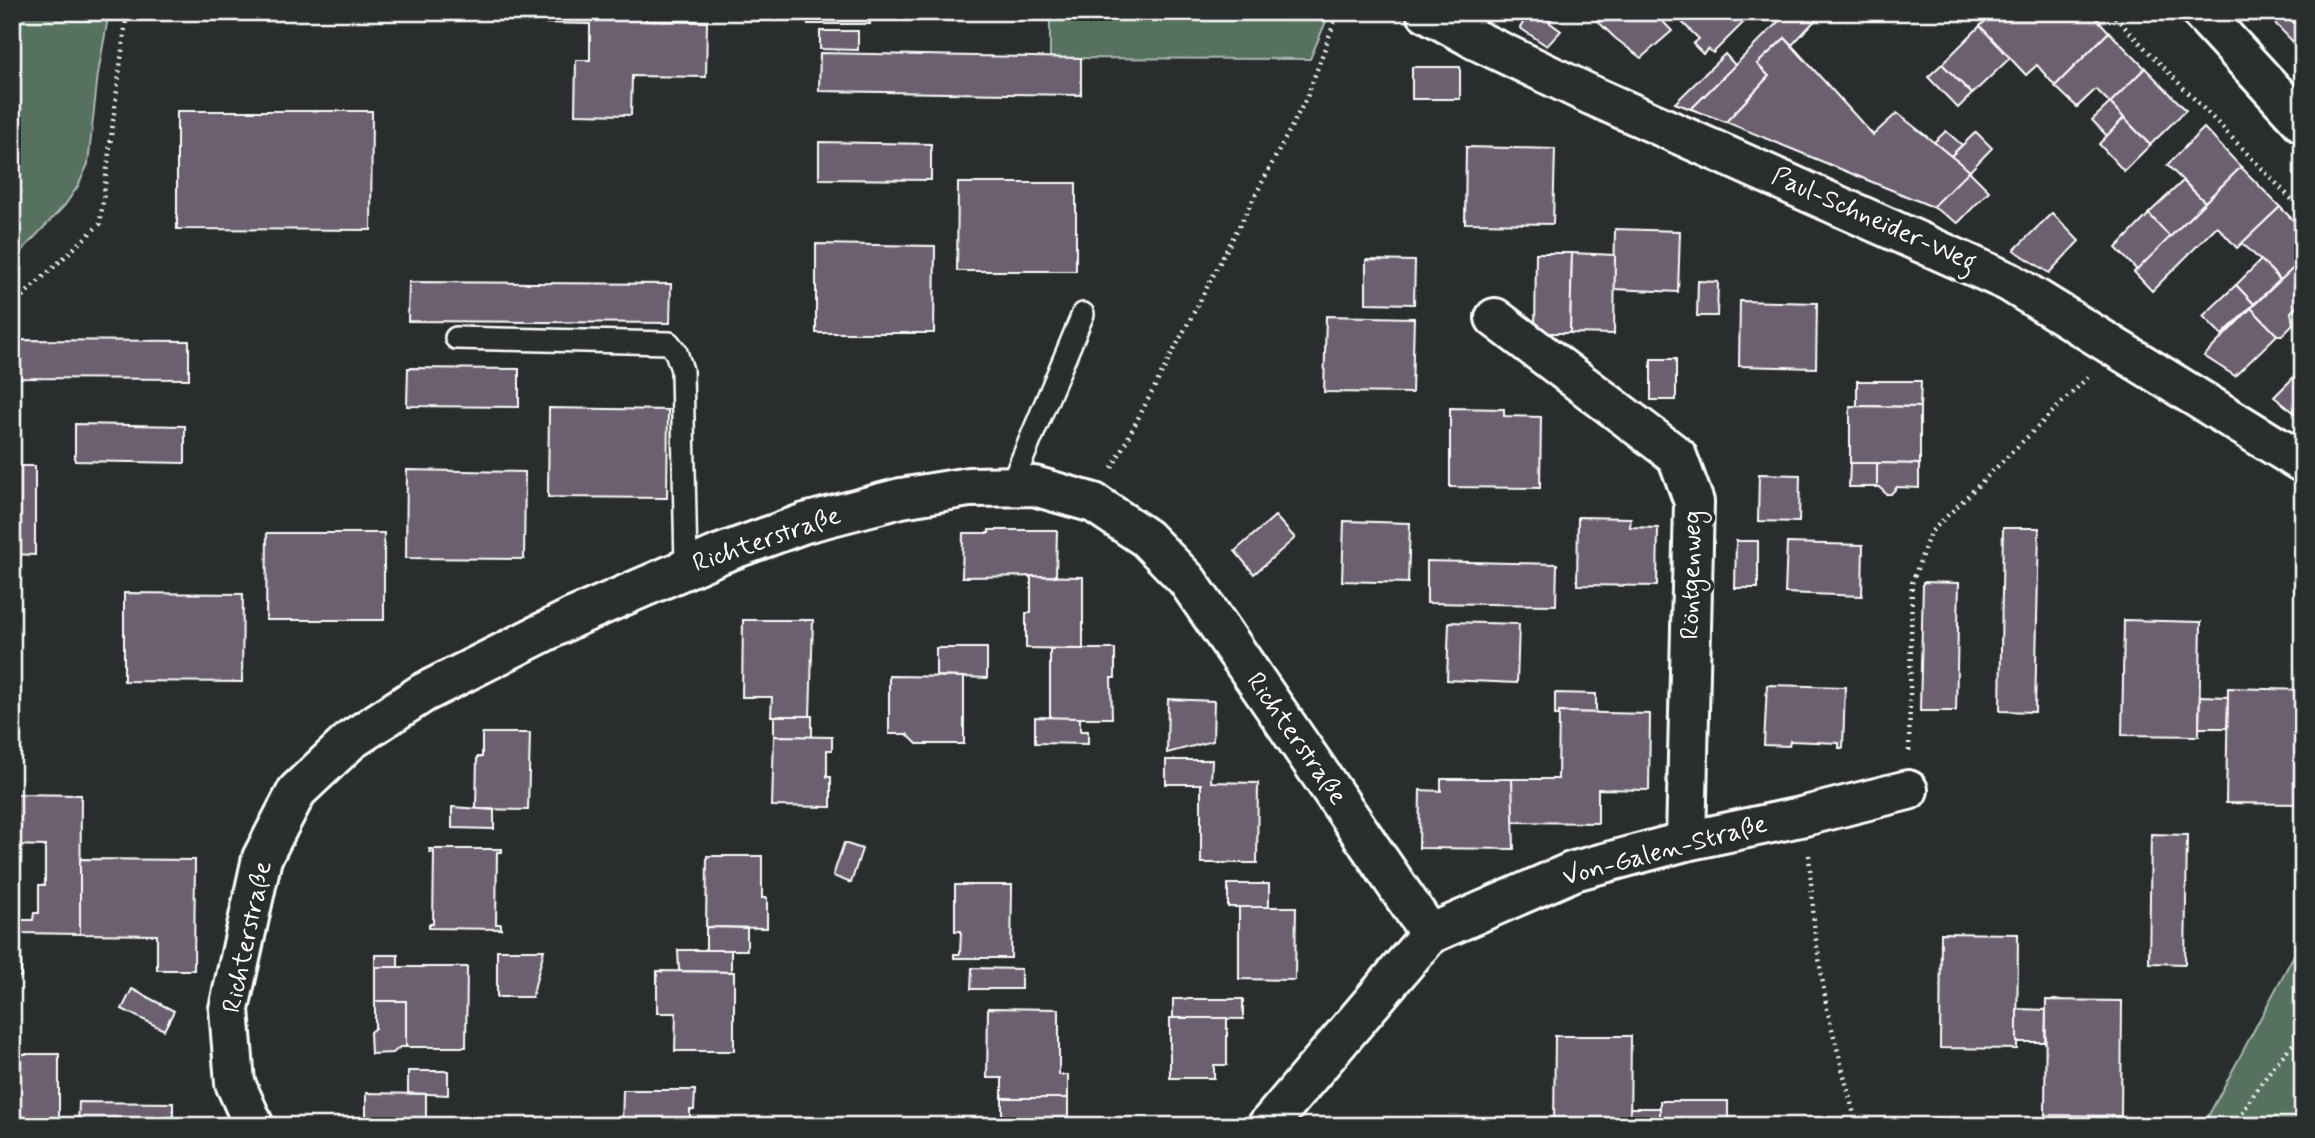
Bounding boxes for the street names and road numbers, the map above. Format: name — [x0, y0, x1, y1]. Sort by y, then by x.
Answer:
street label: Paul-Schneider-Weg — [1765, 160, 1982, 283]
street label: Richterstraße — [689, 499, 846, 581]
street label: Röntgenweg — [1674, 510, 1712, 640]
street label: Richterstraße — [1238, 666, 1354, 812]
street label: Von-Galen-Straße — [1559, 807, 1771, 895]
street label: Richterstraße — [215, 858, 281, 1016]

